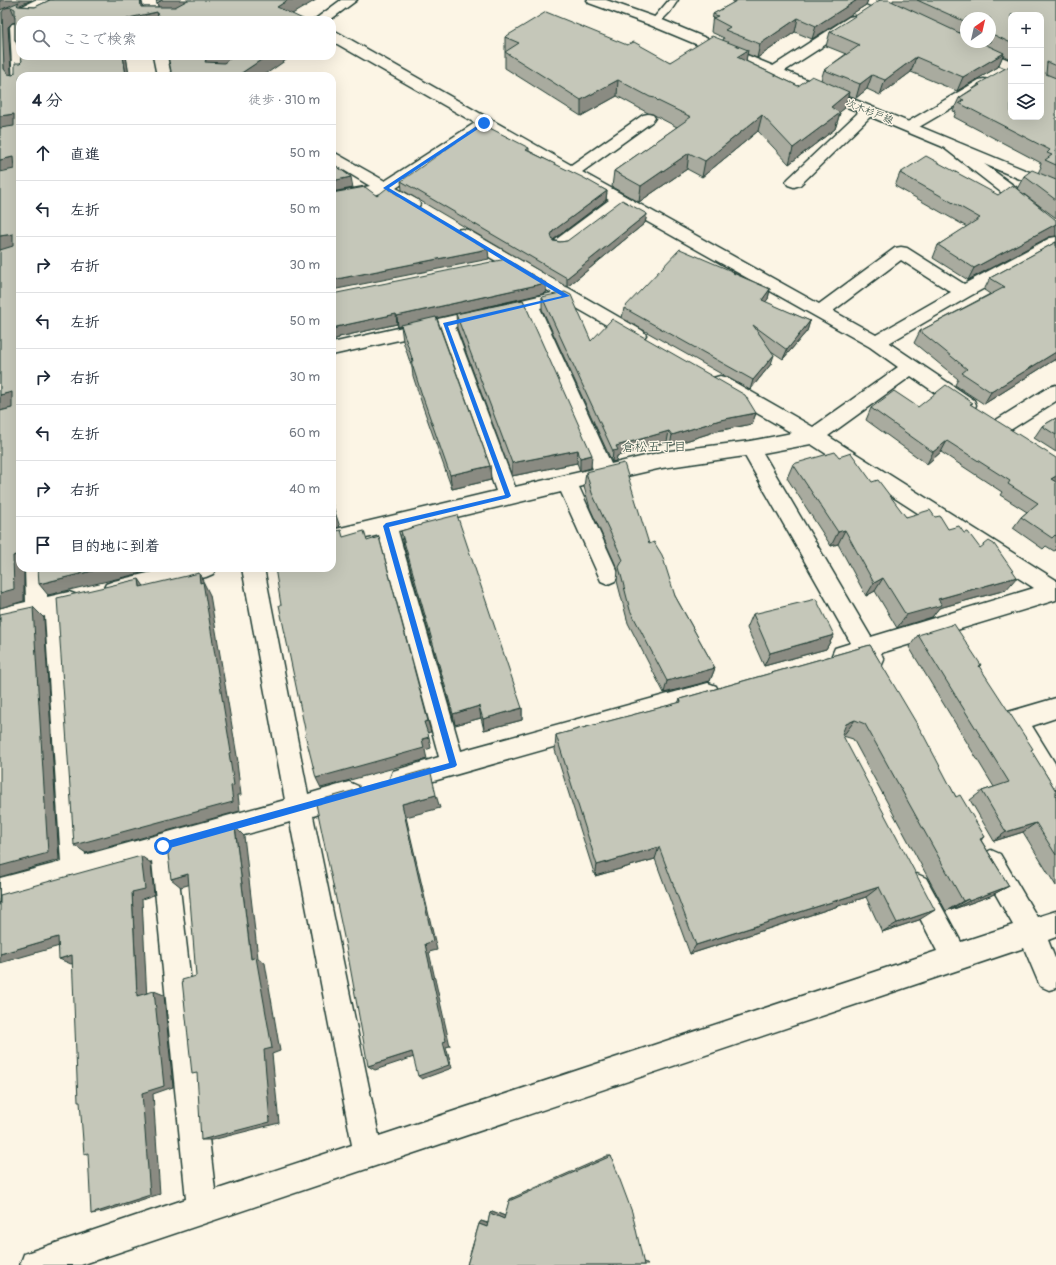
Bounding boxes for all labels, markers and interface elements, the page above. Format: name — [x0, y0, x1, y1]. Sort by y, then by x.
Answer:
north arrow — [960, 12, 996, 48]
map controls — [1008, 12, 1044, 120]
button: + — [1008, 12, 1044, 48]
search box — [16, 16, 336, 60]
icon: search — [30, 27, 52, 49]
text: ここで検索 — [62, 30, 137, 49]
button: − — [1008, 48, 1044, 84]
button: layers — [1008, 84, 1044, 120]
text: 4 分 — [32, 90, 63, 111]
text: 徒歩 · 310 m — [249, 92, 320, 108]
street label: 次木杉戸線 — [844, 97, 895, 127]
route end — [475, 114, 493, 132]
icon: ahead — [32, 142, 54, 164]
text: 直進 — [70, 145, 100, 164]
text: 50 m — [290, 145, 320, 161]
icon: left — [32, 198, 54, 220]
text: 左折 — [70, 201, 100, 220]
text: 50 m — [290, 201, 320, 217]
icon: right — [32, 254, 54, 276]
text: 右折 — [70, 257, 100, 276]
text: 30 m — [290, 257, 320, 273]
icon: left — [32, 310, 54, 332]
text: 左折 — [70, 313, 100, 332]
text: 50 m — [290, 313, 320, 329]
icon: right — [32, 366, 54, 388]
text: 右折 — [70, 369, 100, 388]
text: 30 m — [290, 369, 320, 385]
icon: left — [32, 422, 54, 444]
text: 左折 — [70, 425, 100, 444]
text: 60 m — [289, 425, 320, 441]
district label: 倉松五丁目 — [621, 439, 687, 455]
icon: right — [32, 478, 54, 500]
text: 右折 — [70, 481, 100, 500]
text: 40 m — [289, 481, 320, 497]
icon: arrive — [32, 534, 54, 556]
text: 目的地に到着 — [70, 537, 160, 556]
route start — [154, 837, 172, 855]

